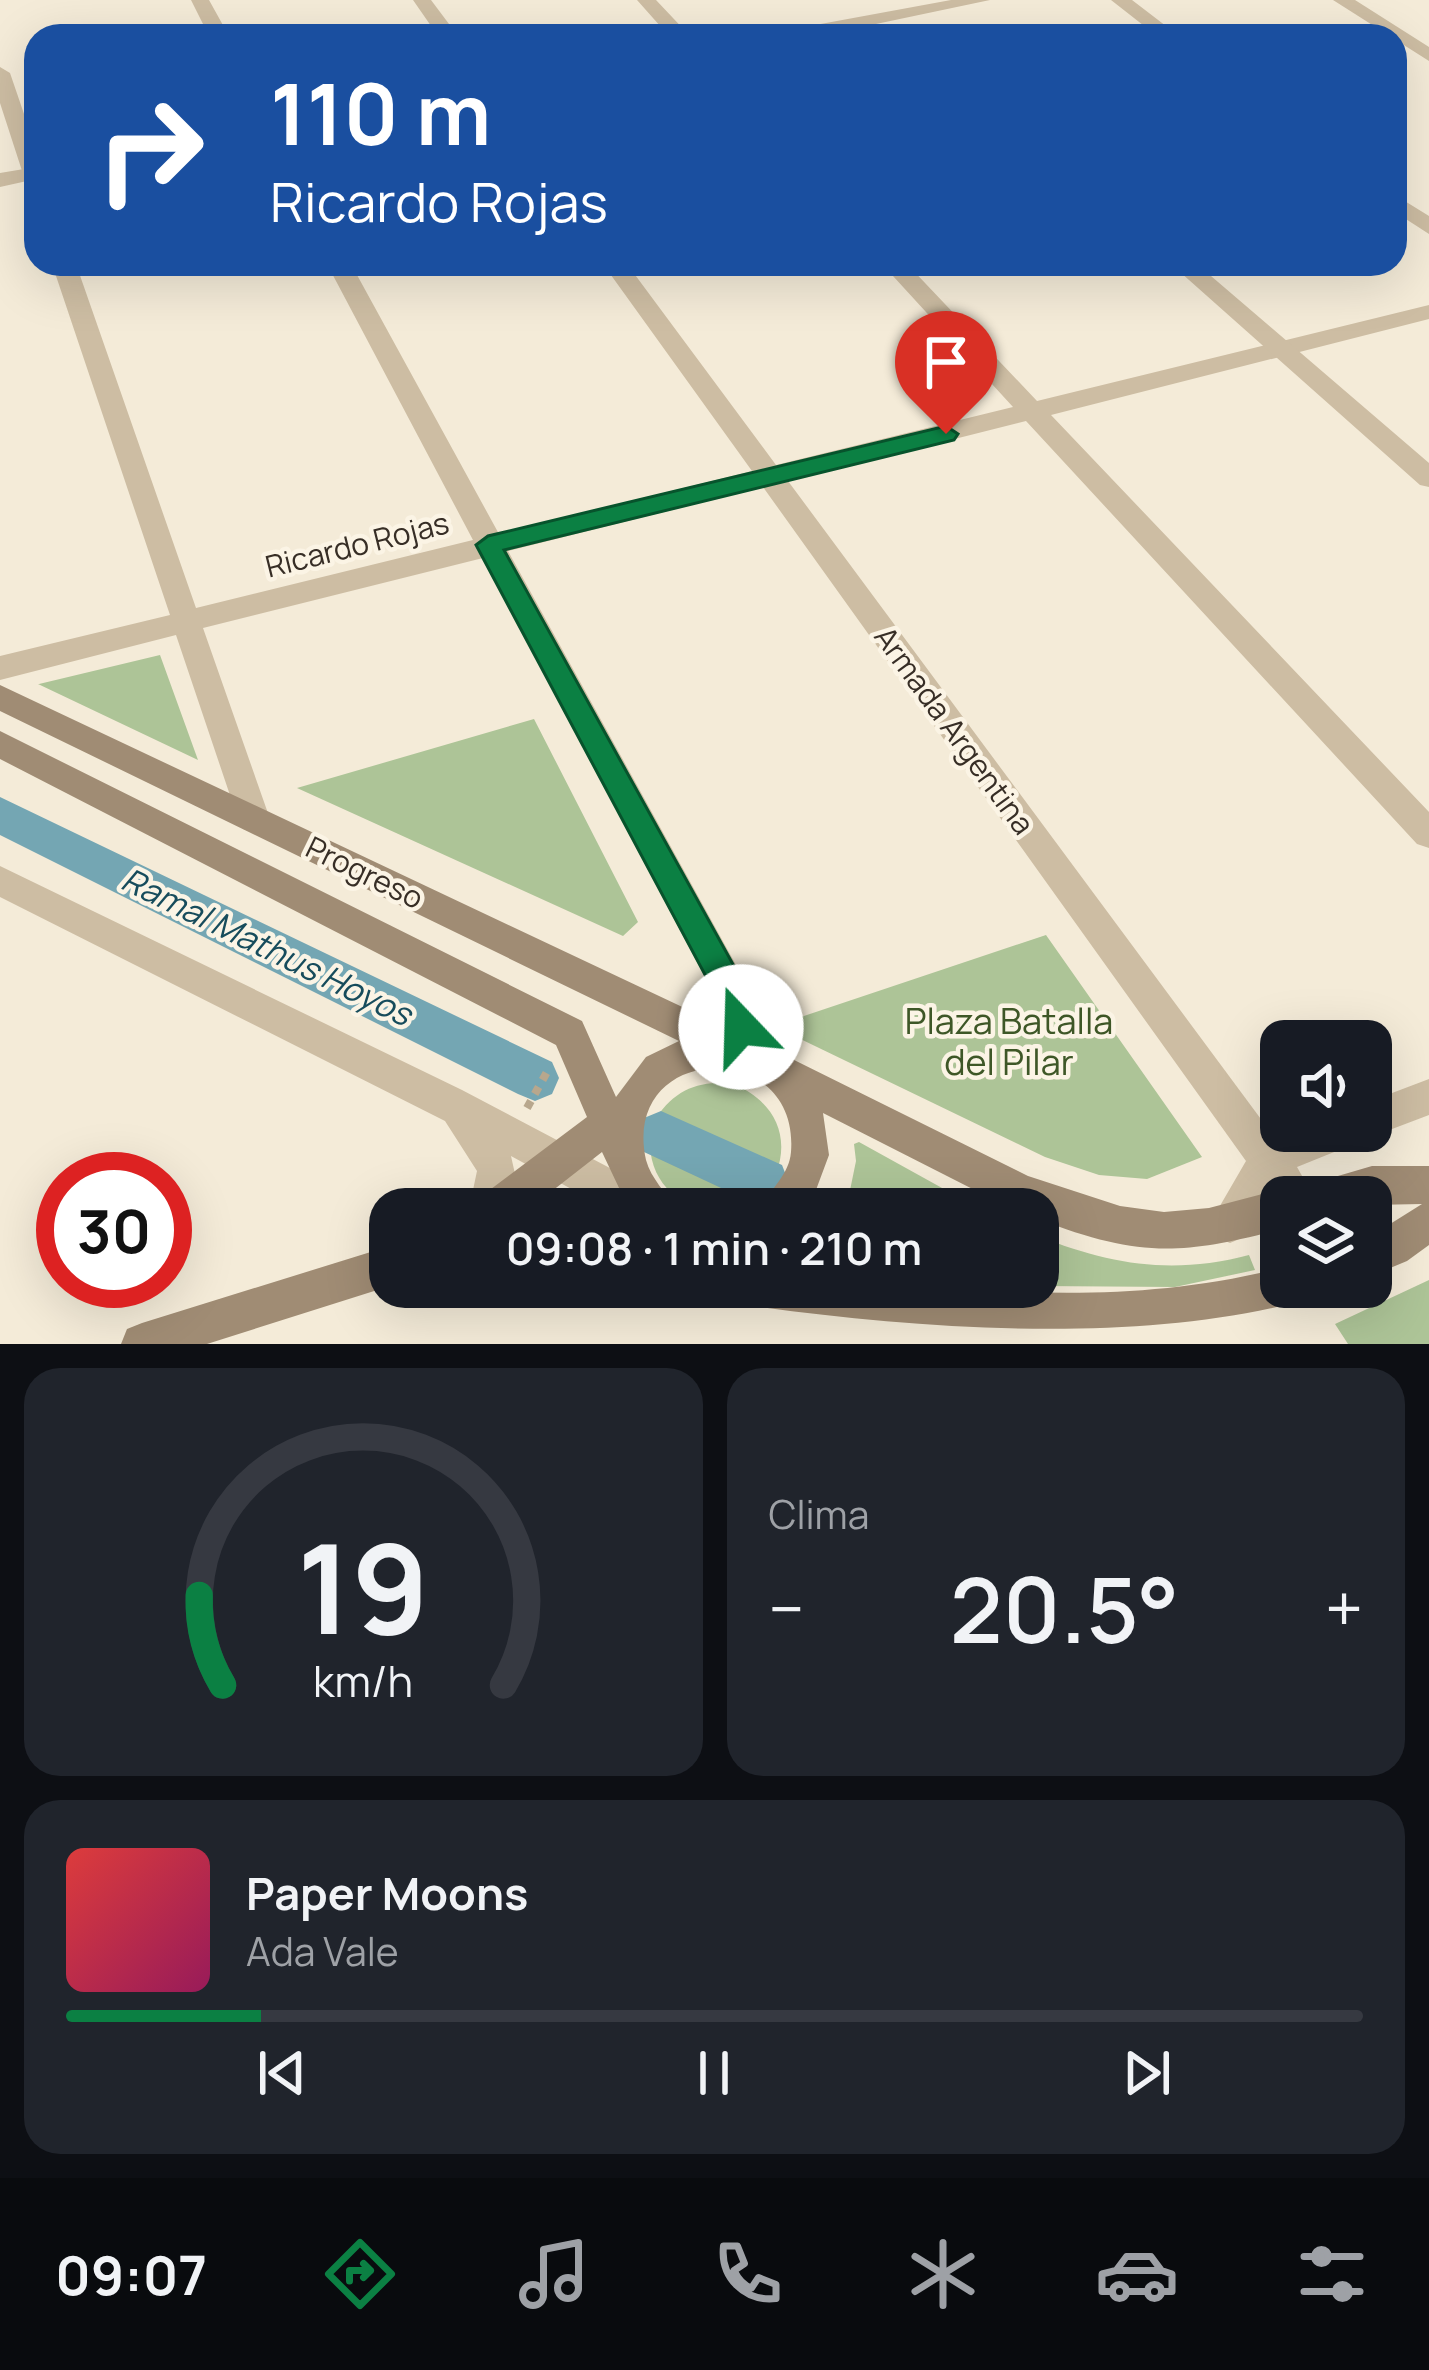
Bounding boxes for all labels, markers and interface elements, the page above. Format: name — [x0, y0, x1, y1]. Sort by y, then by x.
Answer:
text: 110 m — [270, 55, 491, 170]
icon: right — [72, 72, 228, 228]
text: Ricardo Rojas — [270, 164, 608, 238]
pin — [895, 311, 997, 434]
icon: arrive — [913, 329, 979, 395]
street label: Ricardo Rojas — [261, 501, 453, 587]
street label: Armada Argentina — [866, 618, 1044, 842]
street label: Progreso — [300, 826, 430, 918]
water label: Ramal Mathus Hoyos — [115, 856, 422, 1037]
position arrow — [678, 964, 804, 1090]
park label: Plaza Batalla del Pilar — [905, 996, 1113, 1086]
map controls — [1260, 1020, 1392, 1308]
button: sound — [1260, 1020, 1392, 1152]
speed limit sign: 30 — [36, 1152, 192, 1308]
button: layers — [1260, 1176, 1392, 1308]
text: 09:08 · 1 min · 210 m — [506, 1217, 922, 1279]
text: Clima — [769, 1487, 869, 1541]
text: 19 — [297, 1501, 429, 1671]
text: 20.5° — [950, 1547, 1179, 1670]
text: − — [769, 1563, 804, 1653]
text: + — [1325, 1563, 1363, 1653]
text: km/h — [313, 1651, 413, 1710]
text: Paper Moons — [246, 1862, 528, 1924]
text: Ada Vale — [246, 1924, 399, 1978]
icon: previous — [249, 2040, 315, 2106]
icon: pause — [681, 2040, 747, 2106]
icon: next — [1114, 2040, 1180, 2106]
icon: directions — [318, 2232, 402, 2316]
icon: music — [512, 2232, 596, 2316]
icon: phone — [706, 2232, 790, 2316]
icon: climate — [901, 2232, 985, 2316]
icon: car — [1095, 2232, 1179, 2316]
icon: filters — [1290, 2232, 1374, 2316]
text: 09:07 — [55, 2237, 207, 2311]

